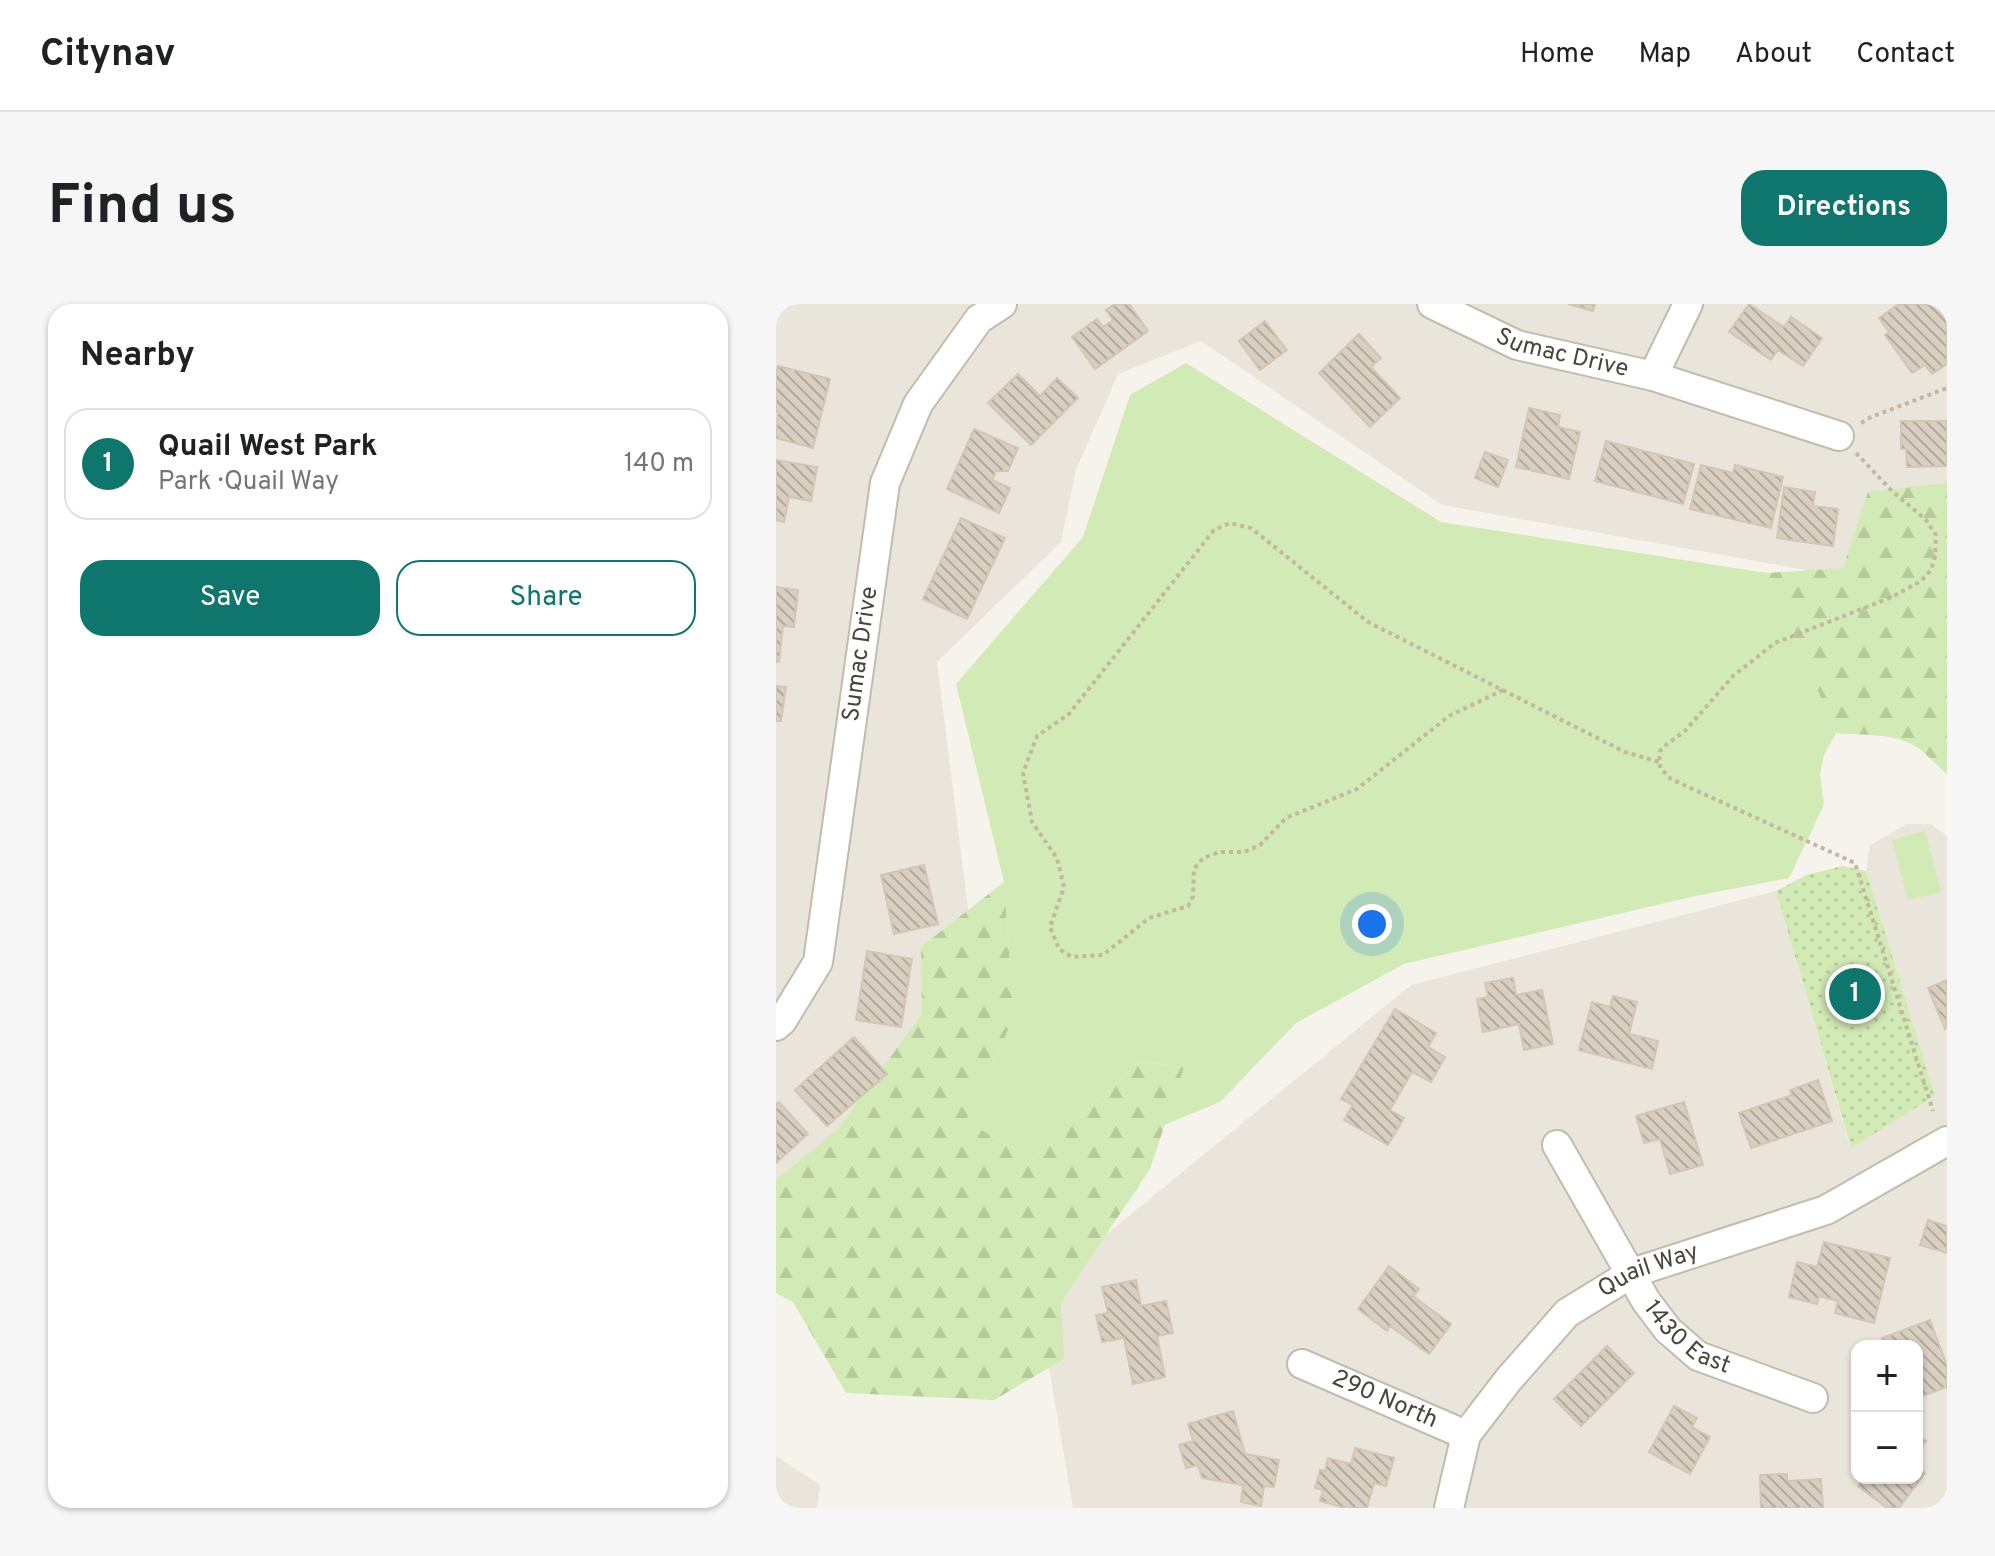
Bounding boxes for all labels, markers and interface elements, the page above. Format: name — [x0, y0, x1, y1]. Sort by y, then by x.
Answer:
text: Citynav — [40, 31, 176, 80]
text: Home — [1520, 37, 1594, 73]
text: Map — [1638, 37, 1691, 73]
text: About — [1735, 37, 1812, 73]
text: Contact — [1856, 37, 1955, 73]
button: Directions — [1741, 170, 1947, 246]
text: Find us — [48, 173, 237, 243]
street label: Sumac Drive — [1490, 322, 1631, 385]
text: Nearby — [80, 335, 195, 378]
text: Quail West Park — [158, 429, 378, 466]
text: 1 — [103, 448, 113, 481]
text: 140 m — [624, 448, 694, 481]
text: Park · Quail Way — [158, 466, 339, 499]
button: Save — [80, 560, 380, 636]
button: Share — [396, 560, 696, 636]
street label: Sumac Drive — [837, 584, 885, 723]
your location — [1352, 904, 1392, 944]
pin: 1 — [1829, 964, 1881, 1024]
street label: Quail Way — [1593, 1237, 1703, 1305]
street label: 1430 East — [1636, 1295, 1734, 1381]
map controls — [1851, 1340, 1923, 1484]
button: + — [1851, 1340, 1923, 1412]
street label: 290 North — [1327, 1364, 1442, 1436]
button: − — [1851, 1412, 1923, 1484]

